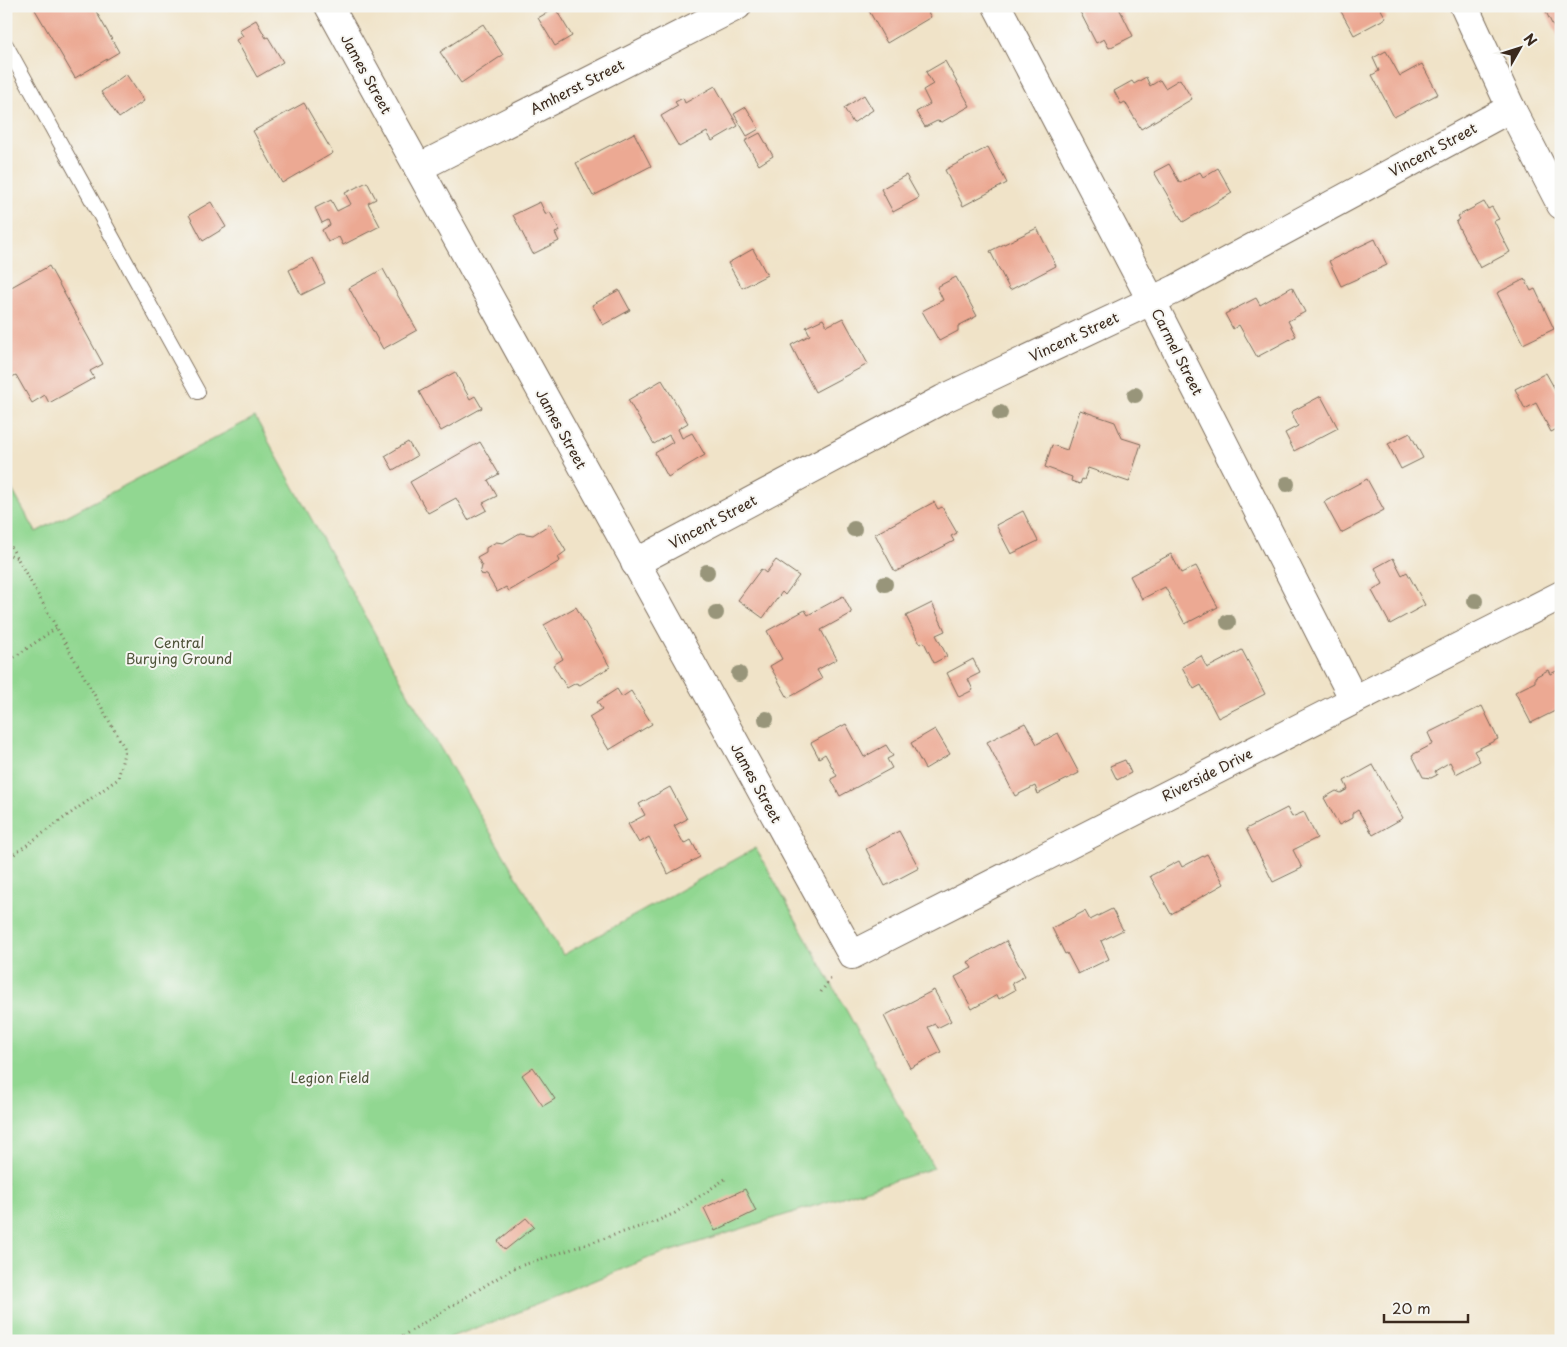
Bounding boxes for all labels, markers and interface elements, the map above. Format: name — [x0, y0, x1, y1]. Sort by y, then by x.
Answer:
north arrow — [1494, 22, 1544, 72]
text: N — [1519, 29, 1542, 50]
street label: James Street — [336, 30, 397, 118]
street label: Amherst Street — [526, 54, 628, 119]
street label: Vincent Street — [1385, 117, 1481, 182]
street label: Carmel Street — [1147, 305, 1208, 399]
street label: Vincent Street — [1025, 306, 1122, 367]
street label: James Street — [531, 385, 592, 473]
street label: Vincent Street — [665, 489, 761, 554]
park label: Central Burying Ground — [126, 632, 232, 669]
street label: James Street — [726, 739, 787, 827]
street label: Riverside Drive — [1158, 743, 1256, 806]
park label: Legion Field — [290, 1067, 370, 1088]
scale bar — [1384, 1292, 1468, 1324]
text: 20 m — [1392, 1296, 1431, 1319]

